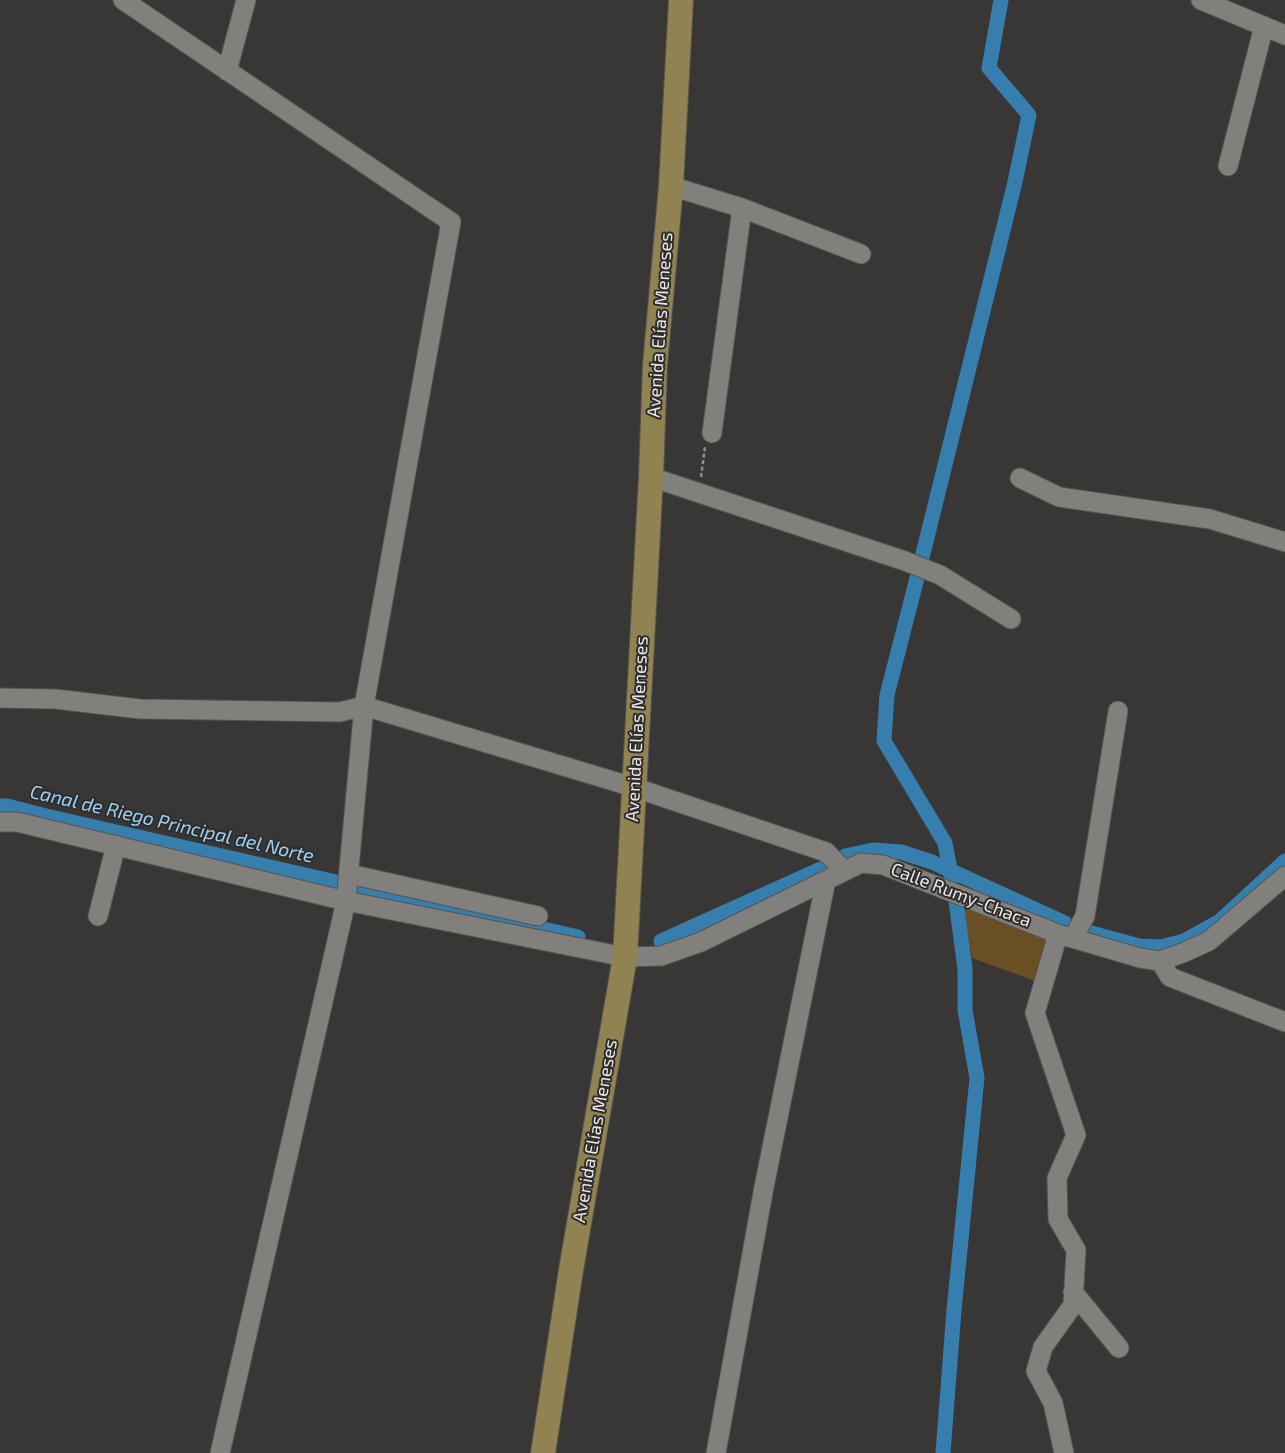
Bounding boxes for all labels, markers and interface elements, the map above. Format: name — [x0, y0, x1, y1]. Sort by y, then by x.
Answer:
street label: Avenida Elías Meneses — [643, 232, 677, 418]
street label: Avenida Elías Meneses — [621, 636, 653, 822]
water label: Canal de Riego Principal del Norte — [28, 780, 316, 868]
street label: Calle Rumy-Chaca — [888, 858, 1034, 932]
street label: Avenida Elías Meneses — [568, 1038, 622, 1224]

